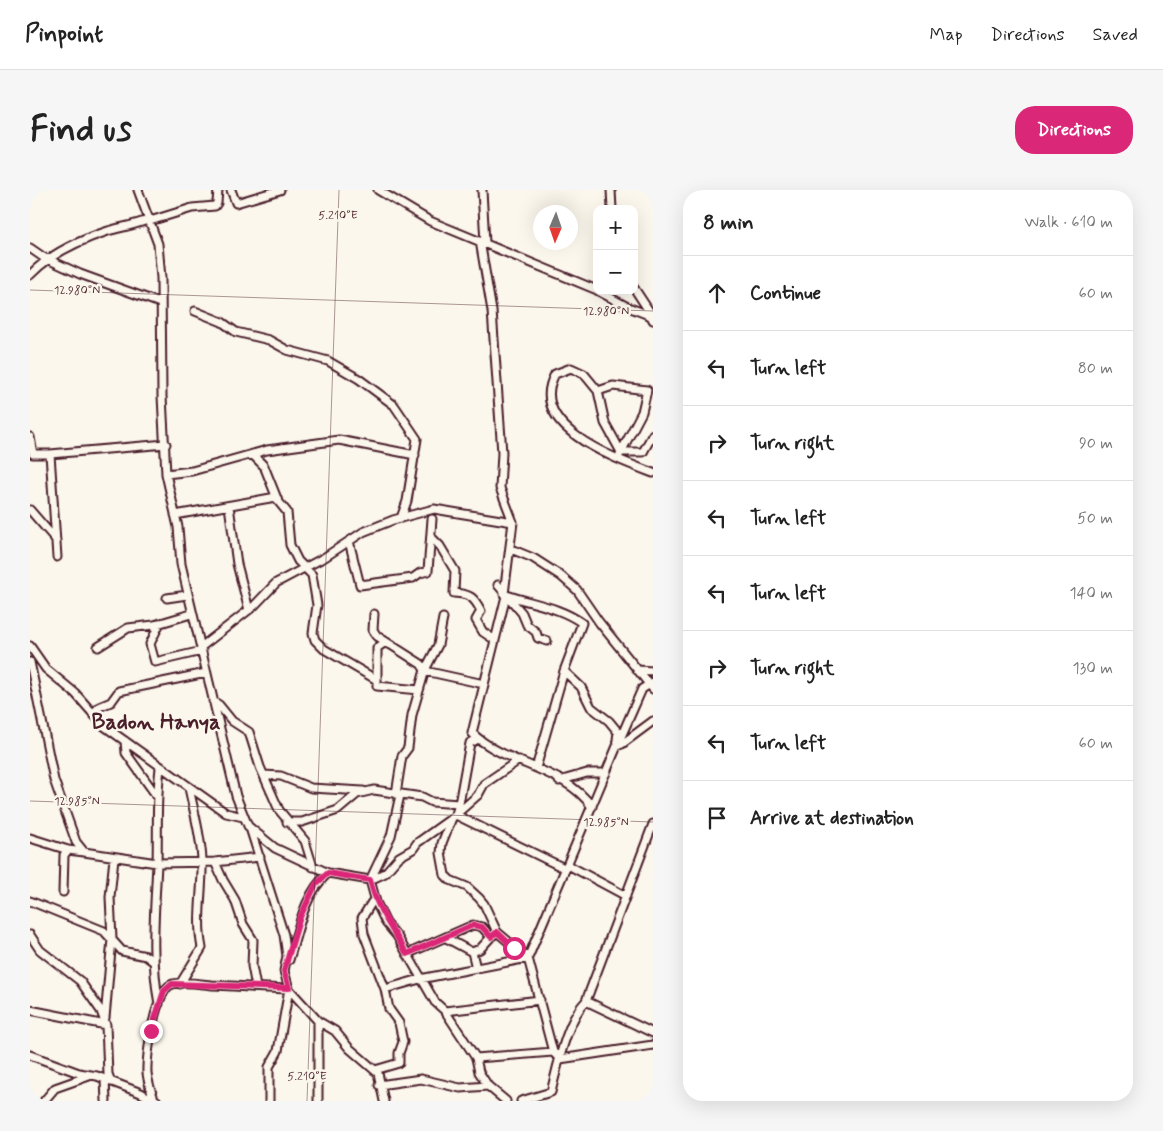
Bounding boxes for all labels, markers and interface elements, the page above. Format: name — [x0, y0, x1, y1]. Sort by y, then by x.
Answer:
text: Pinpoint — [25, 19, 103, 50]
text: Map — [930, 23, 963, 47]
text: Directions — [991, 23, 1065, 47]
text: Saved — [1093, 23, 1138, 47]
button: Directions — [1015, 106, 1133, 154]
text: Find us — [30, 107, 132, 153]
north arrow — [533, 205, 578, 250]
map controls — [593, 205, 638, 295]
button: + — [593, 205, 638, 250]
text: 5.210°E — [318, 208, 358, 224]
text: 8 min — [703, 209, 754, 237]
text: Walk · 610 m — [1024, 212, 1113, 233]
button: − — [593, 250, 638, 295]
icon: ahead — [703, 279, 731, 307]
text: Continue — [750, 281, 821, 306]
text: 12.980°N — [54, 283, 100, 299]
text: 60 m — [1079, 283, 1113, 304]
text: 12.980°N — [583, 304, 629, 320]
icon: left — [703, 354, 731, 382]
text: Turn left — [750, 356, 826, 381]
text: 80 m — [1078, 358, 1113, 379]
icon: right — [703, 429, 731, 457]
text: Turn right — [750, 431, 834, 456]
text: 90 m — [1079, 433, 1113, 454]
icon: left — [703, 504, 731, 532]
text: Turn left — [750, 506, 826, 531]
text: 50 m — [1077, 508, 1113, 529]
icon: left — [703, 579, 731, 607]
text: Turn left — [750, 581, 826, 606]
text: 140 m — [1069, 583, 1113, 604]
icon: right — [703, 654, 731, 682]
text: Turn right — [750, 656, 834, 681]
text: 130 m — [1072, 658, 1113, 679]
district label: Badon Hanya — [91, 709, 221, 737]
icon: left — [703, 729, 731, 757]
text: Turn left — [750, 731, 826, 756]
text: 60 m — [1079, 733, 1113, 754]
text: 12.985°N — [54, 794, 100, 810]
icon: arrive — [703, 804, 731, 832]
text: Arrive at destination — [750, 806, 914, 831]
text: 12.985°N — [583, 815, 629, 831]
route start — [503, 937, 526, 960]
route end — [140, 1020, 163, 1043]
text: 5.210°E — [287, 1069, 327, 1085]

